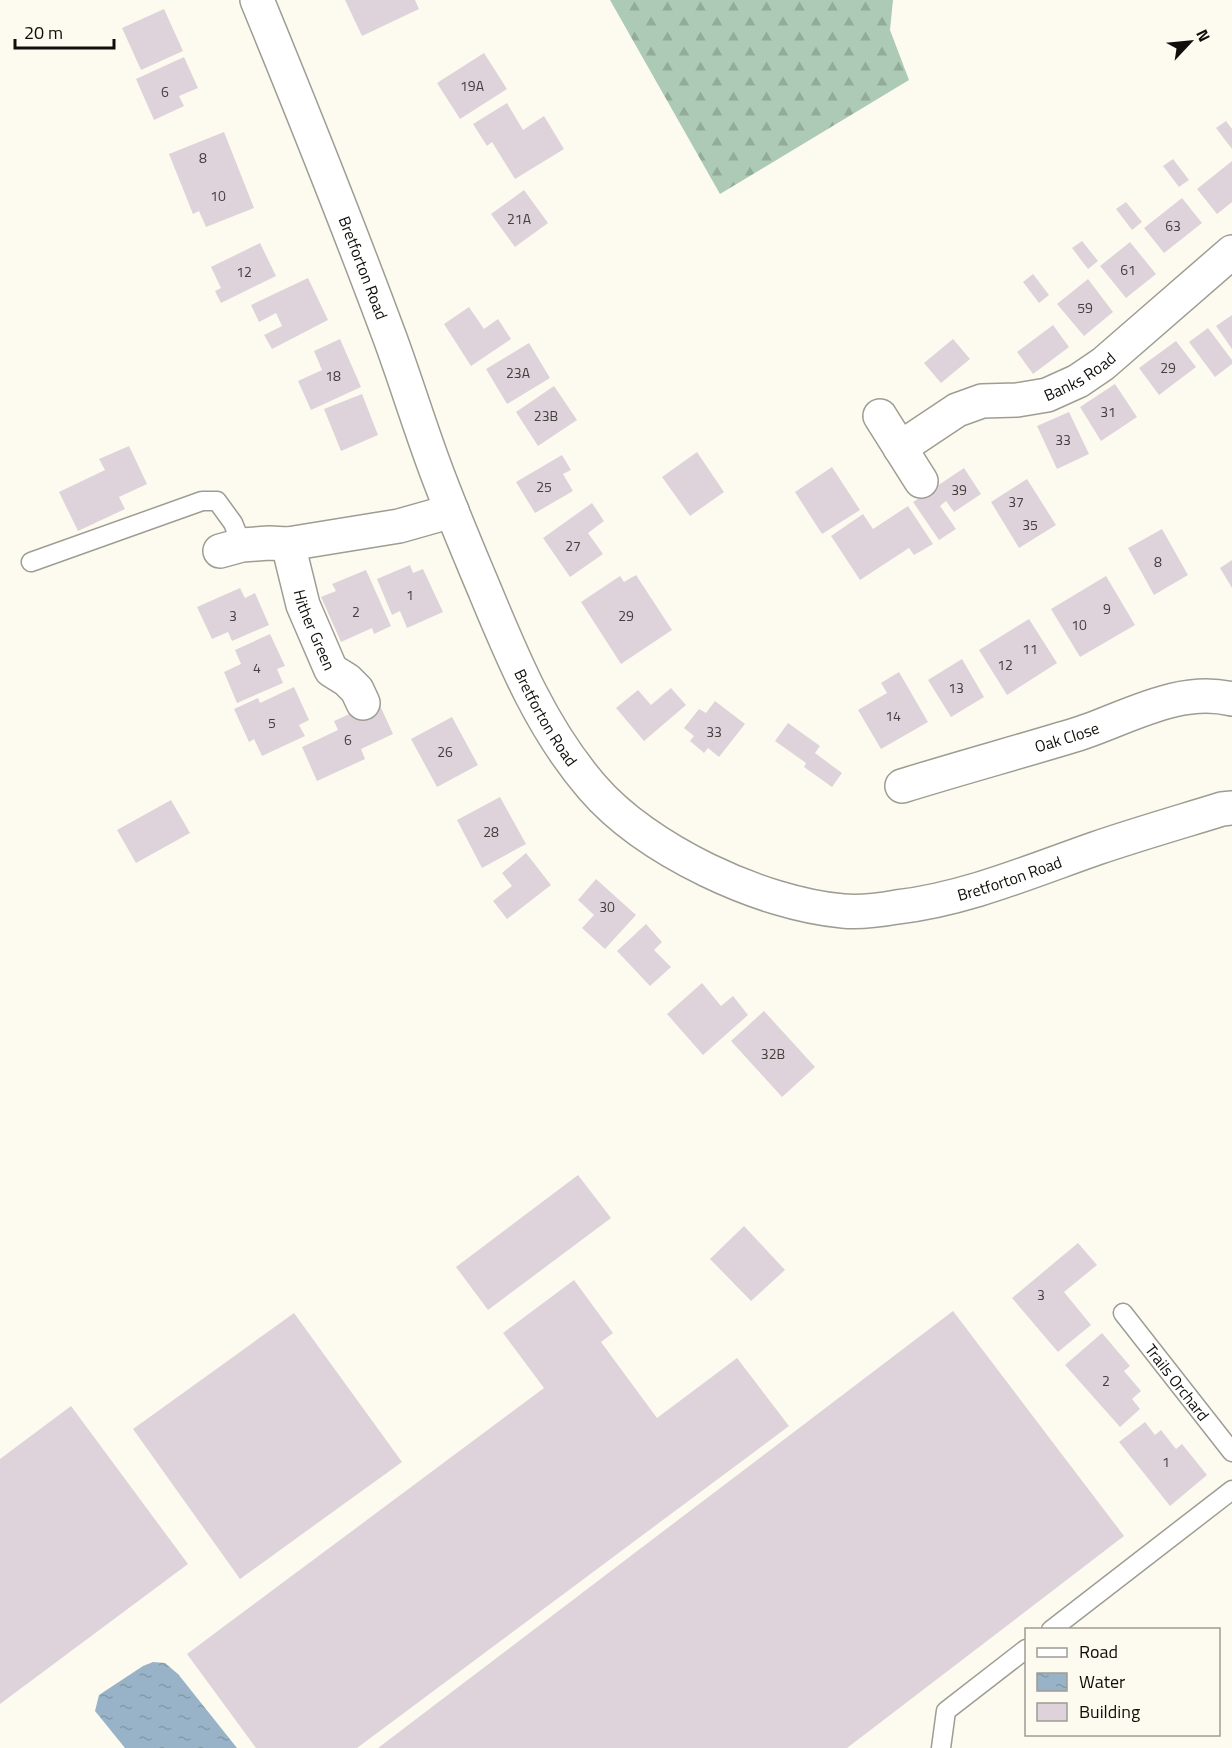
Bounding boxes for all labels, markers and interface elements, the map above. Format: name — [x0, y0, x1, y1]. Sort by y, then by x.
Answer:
scale bar — [15, 12, 114, 50]
north arrow — [1160, 12, 1220, 72]
text: 20 m — [24, 19, 63, 46]
text: N — [1190, 25, 1217, 46]
house number: 19A — [460, 75, 485, 96]
house number: 6 — [161, 81, 169, 102]
house number: 8 — [199, 147, 207, 168]
house number: 10 — [210, 185, 226, 206]
house number: 21A — [507, 208, 532, 229]
street label: Bretforton Road — [333, 212, 394, 323]
house number: 63 — [1165, 215, 1181, 236]
house number: 61 — [1120, 259, 1136, 280]
house number: 12 — [236, 261, 252, 282]
house number: 59 — [1077, 297, 1093, 318]
street label: Banks Road — [1040, 346, 1121, 407]
house number: 29 — [1160, 357, 1176, 378]
house number: 23A — [506, 362, 531, 383]
house number: 18 — [325, 365, 341, 386]
house number: 31 — [1100, 401, 1116, 422]
house number: 23B — [534, 405, 558, 426]
house number: 33 — [1055, 429, 1071, 450]
house number: 25 — [536, 476, 552, 497]
house number: 39 — [951, 479, 967, 500]
house number: 37 — [1008, 491, 1024, 512]
house number: 35 — [1022, 514, 1038, 535]
house number: 27 — [565, 535, 581, 556]
house number: 8 — [1154, 551, 1162, 572]
house number: 1 — [406, 584, 414, 605]
street label: Hither Green — [288, 587, 342, 674]
house number: 9 — [1103, 598, 1111, 619]
house number: 2 — [352, 601, 360, 622]
house number: 3 — [229, 605, 237, 626]
house number: 29 — [618, 605, 634, 626]
house number: 10 — [1071, 614, 1087, 635]
house number: 11 — [1022, 638, 1038, 659]
house number: 12 — [997, 654, 1013, 675]
house number: 4 — [253, 657, 261, 678]
street label: Bretforton Road — [508, 665, 583, 771]
house number: 13 — [948, 677, 964, 698]
house number: 14 — [885, 705, 901, 726]
house number: 5 — [268, 712, 276, 733]
street label: Oak Close — [1032, 715, 1103, 758]
house number: 33 — [706, 721, 722, 742]
house number: 6 — [344, 729, 352, 750]
house number: 26 — [437, 741, 453, 762]
house number: 28 — [483, 821, 499, 842]
street label: Bretforton Road — [954, 850, 1065, 907]
house number: 30 — [599, 896, 615, 917]
house number: 32B — [761, 1043, 785, 1064]
house number: 3 — [1037, 1284, 1045, 1305]
street label: Trails Orchard — [1139, 1339, 1215, 1426]
house number: 2 — [1102, 1370, 1110, 1391]
house number: 1 — [1162, 1451, 1170, 1472]
legend — [1025, 1628, 1220, 1736]
text: Road — [1079, 1638, 1118, 1665]
text: Water — [1079, 1668, 1125, 1695]
text: Building — [1079, 1698, 1140, 1725]

